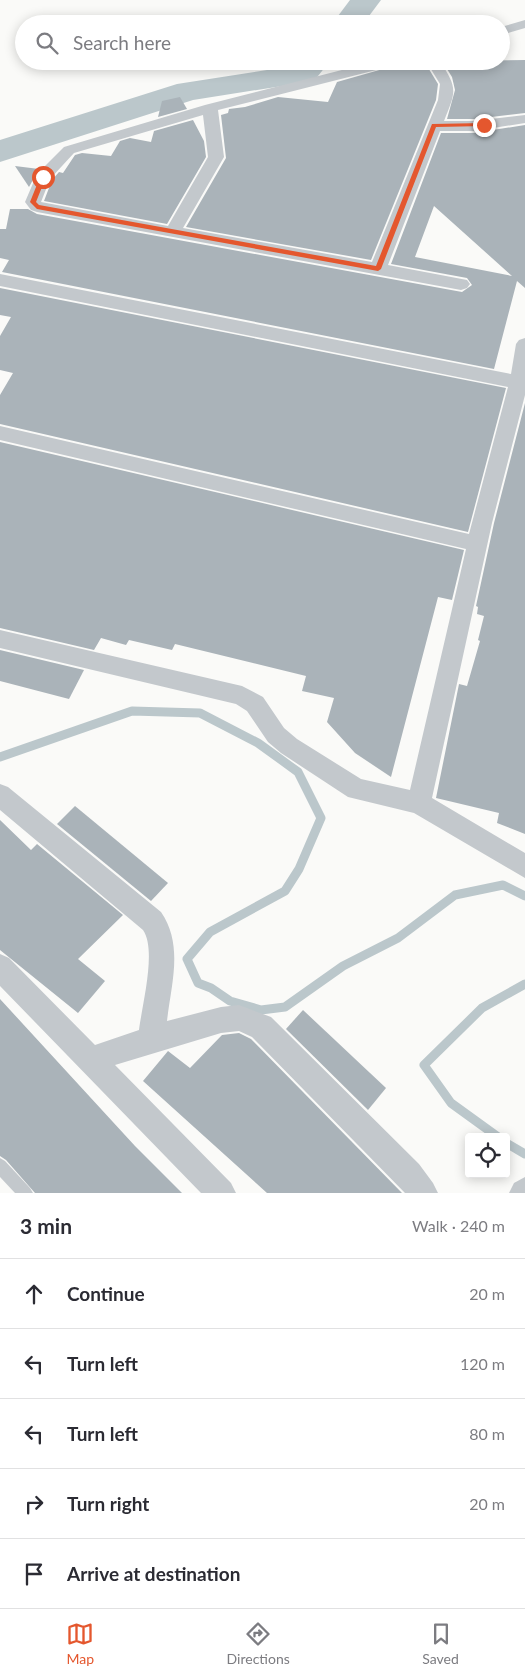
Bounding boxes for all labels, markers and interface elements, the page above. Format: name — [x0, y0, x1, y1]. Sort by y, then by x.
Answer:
search box — [15, 15, 510, 70]
icon: search — [33, 29, 61, 57]
text: Search here — [73, 31, 171, 54]
route end — [473, 114, 496, 137]
route start — [32, 166, 55, 189]
map controls — [465, 1133, 510, 1178]
button: locate — [465, 1133, 510, 1178]
text: 3 min — [20, 1213, 72, 1238]
text: Walk · 240 m — [412, 1216, 505, 1235]
icon: ahead — [20, 1280, 48, 1308]
text: Continue — [67, 1282, 145, 1305]
text: 20 m — [469, 1284, 505, 1303]
icon: left — [20, 1350, 48, 1378]
text: Turn left — [67, 1352, 138, 1375]
text: 120 m — [460, 1354, 505, 1373]
icon: left — [20, 1420, 48, 1448]
text: Turn left — [67, 1422, 138, 1445]
text: 80 m — [469, 1424, 505, 1443]
icon: right — [20, 1490, 48, 1518]
text: Turn right — [67, 1492, 149, 1515]
text: 20 m — [469, 1494, 505, 1513]
icon: arrive — [20, 1560, 48, 1588]
text: Arrive at destination — [67, 1562, 240, 1585]
tab: Map — [66, 1620, 94, 1667]
tab: Directions — [227, 1620, 290, 1667]
tab: Saved — [422, 1620, 459, 1667]

